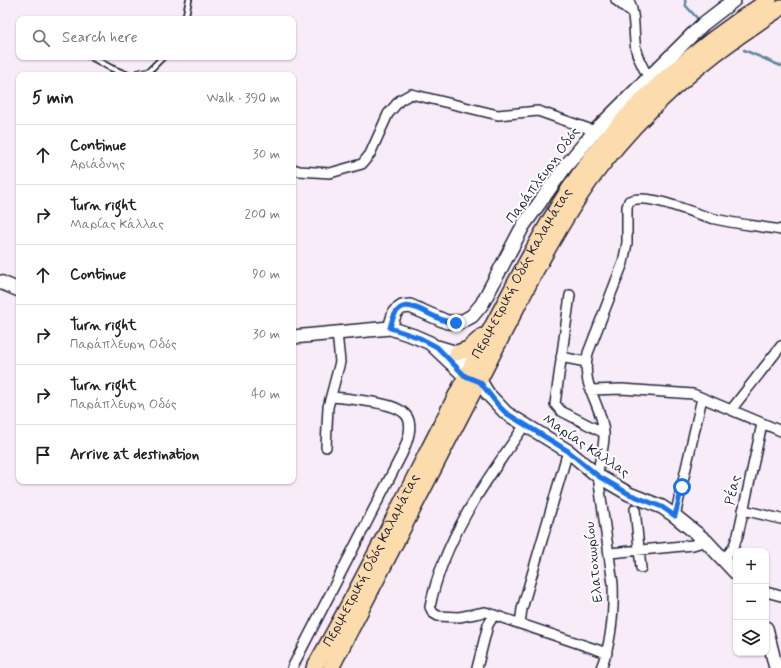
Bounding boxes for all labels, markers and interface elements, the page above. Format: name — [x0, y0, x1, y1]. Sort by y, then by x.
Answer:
search box — [16, 16, 296, 60]
icon: search — [30, 27, 52, 49]
text: Search here — [62, 28, 138, 48]
text: 5 min — [32, 87, 74, 109]
text: Walk · 390 m — [207, 90, 280, 107]
street label: Παράπλευρη Οδός — [502, 123, 584, 227]
text: Continue — [70, 136, 126, 156]
icon: ahead — [32, 144, 54, 166]
text: 30 m — [253, 146, 280, 163]
text: Αριάδνης — [70, 156, 125, 173]
street label: Περιμετρική Οδός Καλαμάτας — [468, 185, 576, 362]
text: Turn right — [70, 196, 137, 216]
icon: right — [32, 204, 54, 226]
text: 200 m — [245, 206, 280, 223]
text: Μαρίας Κάλλας — [70, 216, 164, 233]
icon: ahead — [32, 264, 54, 286]
text: Continue — [70, 265, 126, 285]
text: 90 m — [252, 266, 280, 283]
route end — [447, 314, 465, 332]
text: Turn right — [70, 316, 137, 336]
icon: right — [32, 324, 54, 346]
text: 30 m — [253, 326, 280, 343]
text: Παράπλευρη Οδός — [70, 336, 177, 353]
text: Turn right — [70, 376, 137, 396]
icon: right — [32, 384, 54, 406]
text: 40 m — [251, 386, 280, 403]
text: Παράπλευρη Οδός — [70, 396, 177, 413]
street label: Μαρίας Κάλλας — [539, 410, 633, 482]
icon: arrive — [32, 444, 54, 466]
text: Arrive at destination — [70, 445, 199, 465]
street label: Περιμετρική Οδός Καλαμάτας — [319, 471, 424, 650]
street label: Ρέας — [720, 473, 745, 506]
route start — [673, 478, 691, 496]
street label: Ελατοχωρίου — [581, 521, 607, 603]
map controls — [733, 548, 769, 656]
button: + — [733, 548, 769, 584]
button: − — [733, 584, 769, 620]
button: layers — [733, 620, 769, 656]

